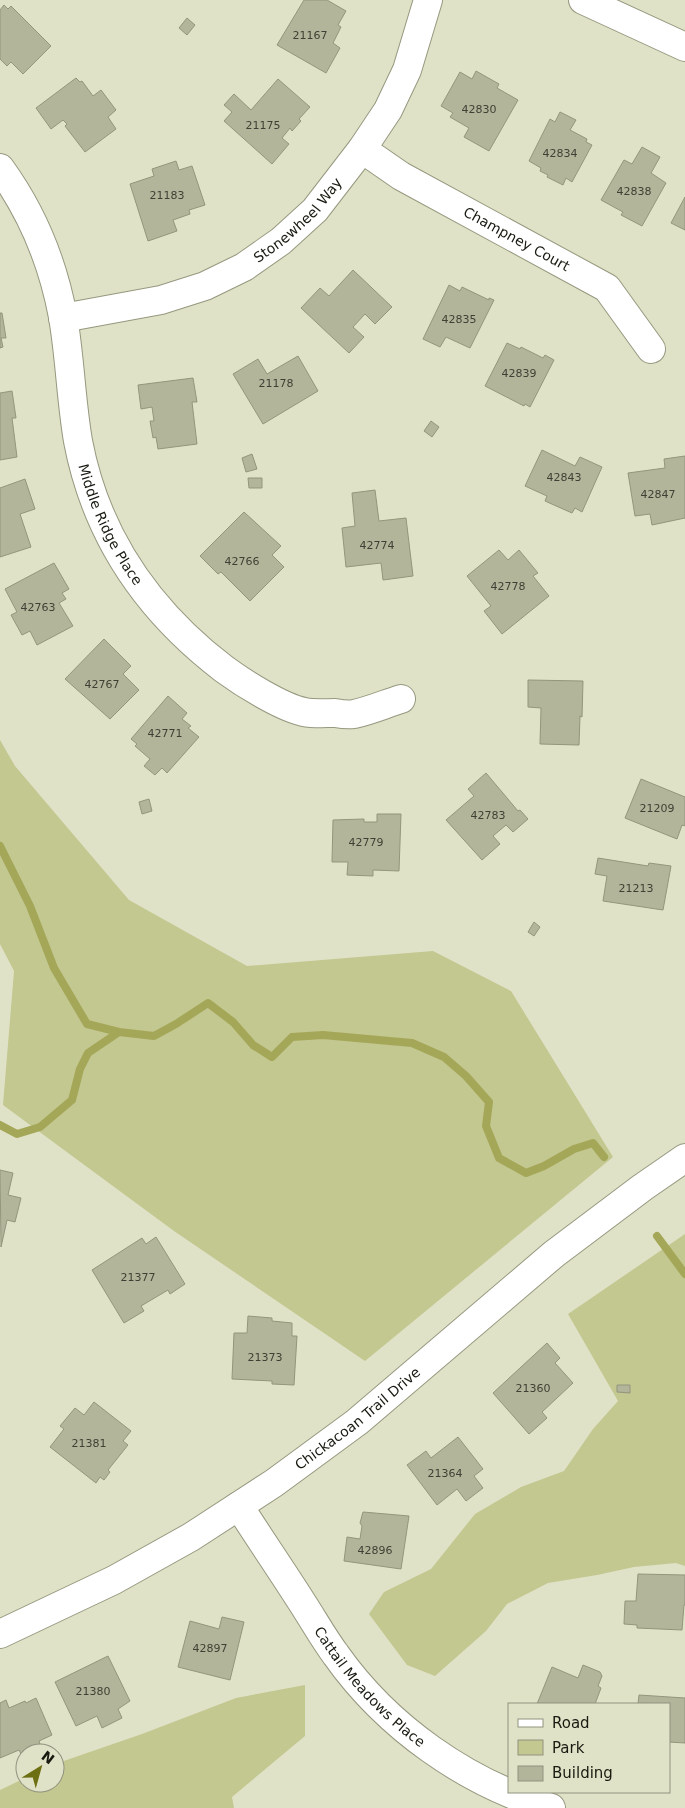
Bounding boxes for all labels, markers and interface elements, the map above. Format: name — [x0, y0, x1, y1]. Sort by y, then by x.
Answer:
house number: 21167 — [293, 29, 328, 42]
house number: 42830 — [462, 103, 497, 116]
house number: 21175 — [246, 119, 281, 132]
house number: 42834 — [543, 147, 578, 160]
street label: Stonewheel Way — [251, 174, 345, 266]
house number: 42838 — [617, 185, 652, 198]
house number: 21183 — [150, 189, 185, 202]
street label: Champney Court — [461, 204, 573, 274]
house number: 42835 — [442, 313, 477, 326]
house number: 42839 — [502, 367, 537, 380]
house number: 21178 — [259, 377, 294, 390]
street label: Middle Ridge Place — [75, 462, 146, 588]
house number: 42843 — [547, 471, 582, 484]
house number: 42847 — [641, 488, 676, 501]
house number: 42774 — [360, 539, 395, 552]
house number: 42766 — [225, 555, 260, 568]
house number: 42778 — [491, 580, 526, 593]
house number: 42763 — [21, 601, 56, 614]
house number: 42767 — [85, 678, 120, 691]
house number: 42771 — [148, 727, 183, 740]
house number: 21209 — [640, 802, 675, 815]
house number: 42783 — [471, 809, 506, 822]
house number: 42779 — [349, 836, 384, 849]
house number: 21213 — [619, 882, 654, 895]
house number: 21377 — [121, 1271, 156, 1284]
house number: 21373 — [248, 1351, 283, 1364]
street label: Chickacoan Trail Drive — [292, 1364, 423, 1473]
house number: 21360 — [516, 1382, 551, 1395]
house number: 21381 — [72, 1437, 107, 1450]
house number: 21364 — [428, 1467, 463, 1480]
house number: 42896 — [358, 1544, 393, 1557]
street label: Cattail Meadows Place — [311, 1624, 428, 1750]
house number: 42897 — [193, 1642, 228, 1655]
house number: 21380 — [76, 1685, 111, 1698]
legend — [508, 1703, 670, 1793]
text: Road — [552, 1714, 590, 1732]
text: Park — [552, 1739, 585, 1757]
north arrow — [15, 1743, 65, 1793]
text: N — [38, 1748, 57, 1768]
text: Building — [552, 1764, 613, 1782]

